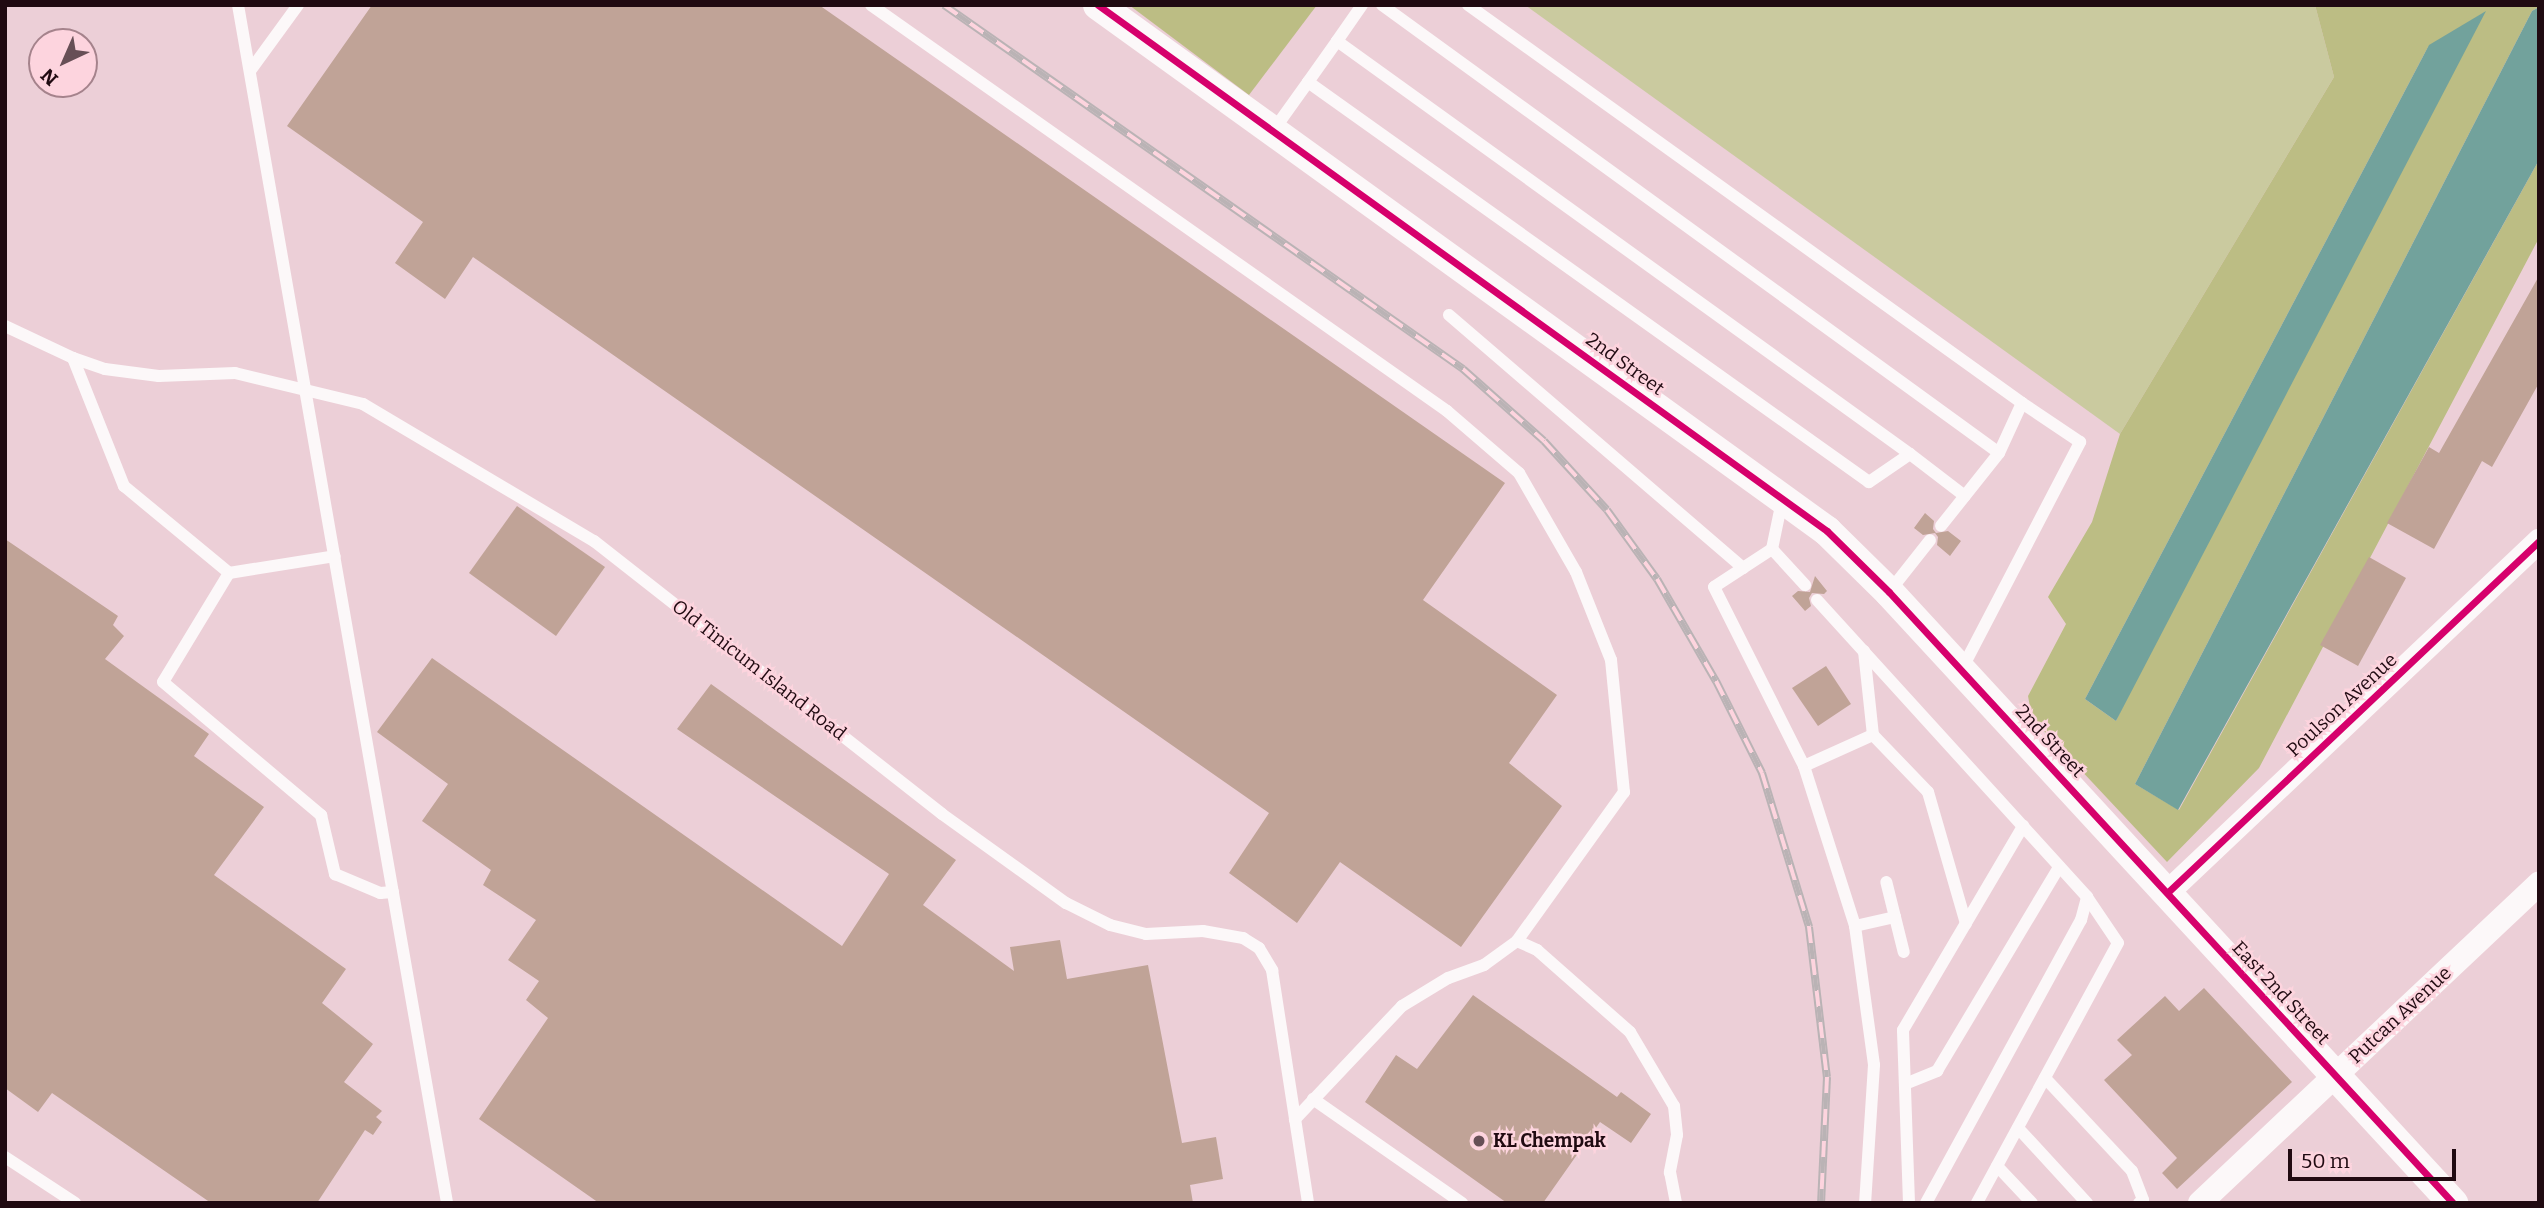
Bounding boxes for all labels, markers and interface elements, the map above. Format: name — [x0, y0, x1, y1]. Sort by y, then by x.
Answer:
north arrow — [28, 28, 98, 98]
text: N — [36, 64, 63, 90]
street label: 2nd Street — [1581, 328, 1669, 400]
street label: Old Tinicum Island Road — [667, 595, 851, 745]
street label: Poulson Avenue — [2282, 648, 2402, 762]
street label: 2nd Street — [2011, 700, 2089, 782]
street label: East 2nd Street — [2227, 937, 2335, 1049]
street label: Putcan Avenue — [2344, 962, 2456, 1068]
place label: KL Chempak — [1493, 1130, 1606, 1152]
marker: KL Chempak — [1471, 1133, 1487, 1149]
scale bar — [2292, 1134, 2460, 1178]
text: 50 m — [2301, 1148, 2350, 1174]

